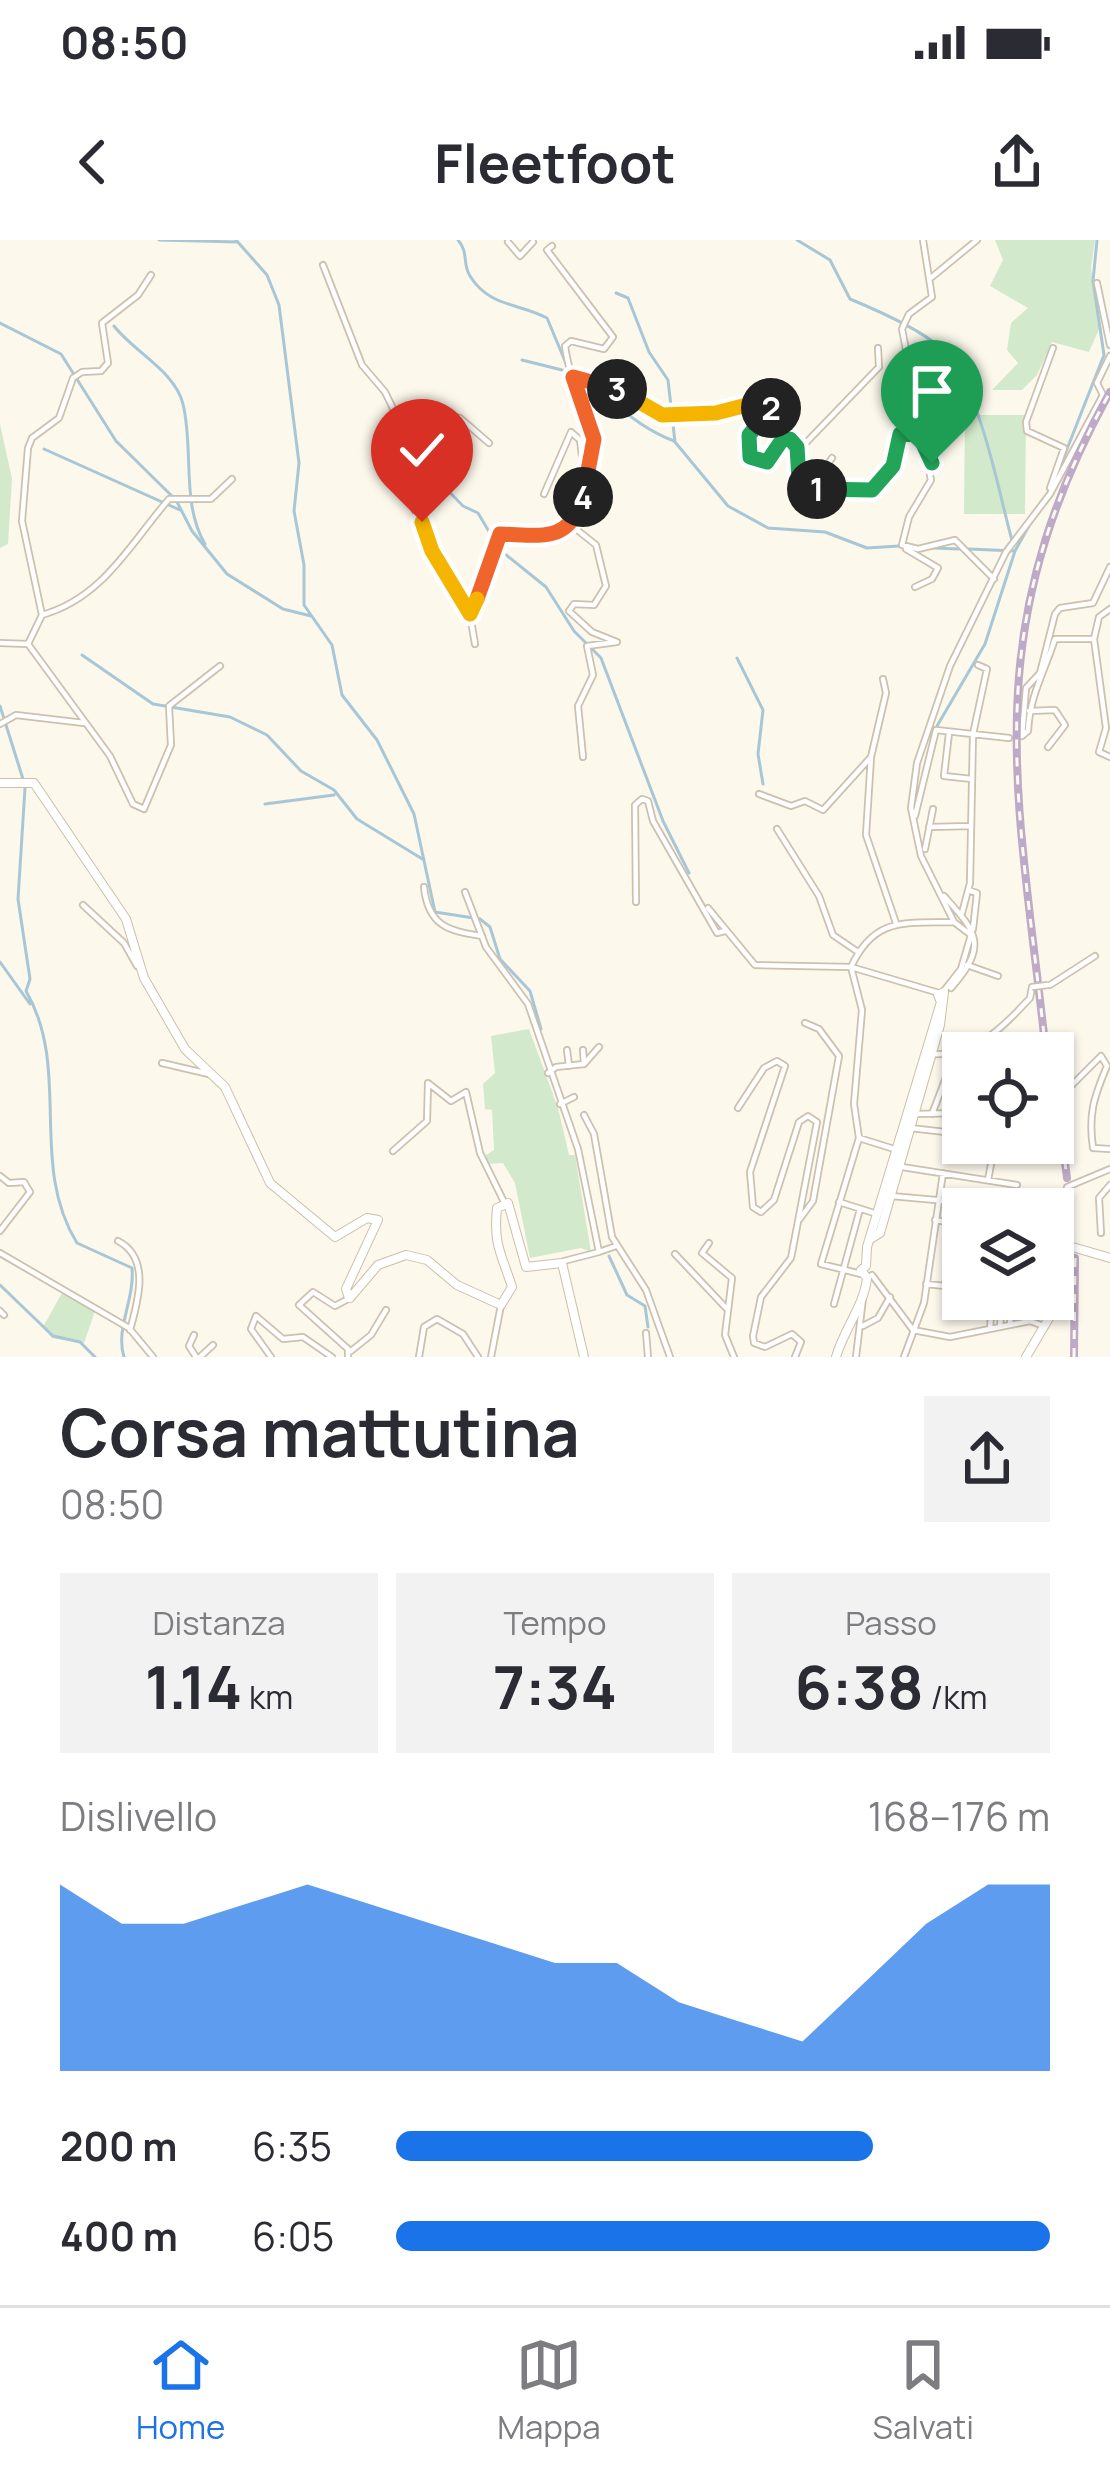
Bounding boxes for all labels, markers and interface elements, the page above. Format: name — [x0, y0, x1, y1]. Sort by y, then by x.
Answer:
text: 08:50 — [60, 11, 189, 73]
text: Fleetfoot — [434, 125, 676, 199]
icon: back — [60, 129, 126, 195]
icon: share — [984, 129, 1050, 195]
pin — [881, 340, 983, 463]
icon: arrive — [899, 358, 965, 424]
pin: 3 — [587, 359, 647, 419]
text: 3 — [607, 366, 627, 411]
pin: 2 — [741, 378, 801, 438]
text: 2 — [761, 385, 781, 430]
pin — [371, 399, 473, 522]
icon: check — [389, 417, 455, 483]
pin: 1 — [787, 459, 847, 519]
text: 1 — [810, 466, 824, 511]
pin: 4 — [553, 467, 613, 527]
text: 4 — [573, 474, 593, 519]
map controls — [942, 1032, 1074, 1320]
button: locate — [942, 1032, 1074, 1164]
button: layers — [942, 1188, 1074, 1320]
text: Corsa mattutina — [60, 1387, 580, 1477]
button: share — [924, 1396, 1050, 1522]
text: 08:50 — [60, 1477, 164, 1531]
text: Distanza — [152, 1600, 286, 1645]
text: Tempo — [504, 1600, 606, 1645]
text: Passo — [845, 1600, 937, 1645]
text: 1.14 — [145, 1645, 242, 1727]
text: 7:34 — [493, 1645, 617, 1727]
text: 6:38 — [794, 1645, 924, 1727]
text: km — [242, 1674, 293, 1719]
text: /km — [924, 1674, 988, 1719]
text: Dislivello — [60, 1789, 217, 1843]
text: 168–176 m — [868, 1789, 1050, 1843]
text: 200 m — [60, 2119, 177, 2173]
text: 6:35 — [252, 2119, 332, 2173]
text: 400 m — [60, 2209, 178, 2263]
text: 6:05 — [252, 2209, 334, 2263]
tab: Home — [136, 2332, 225, 2449]
tab: Mappa — [497, 2332, 601, 2449]
tab: Salvati — [873, 2332, 974, 2449]

